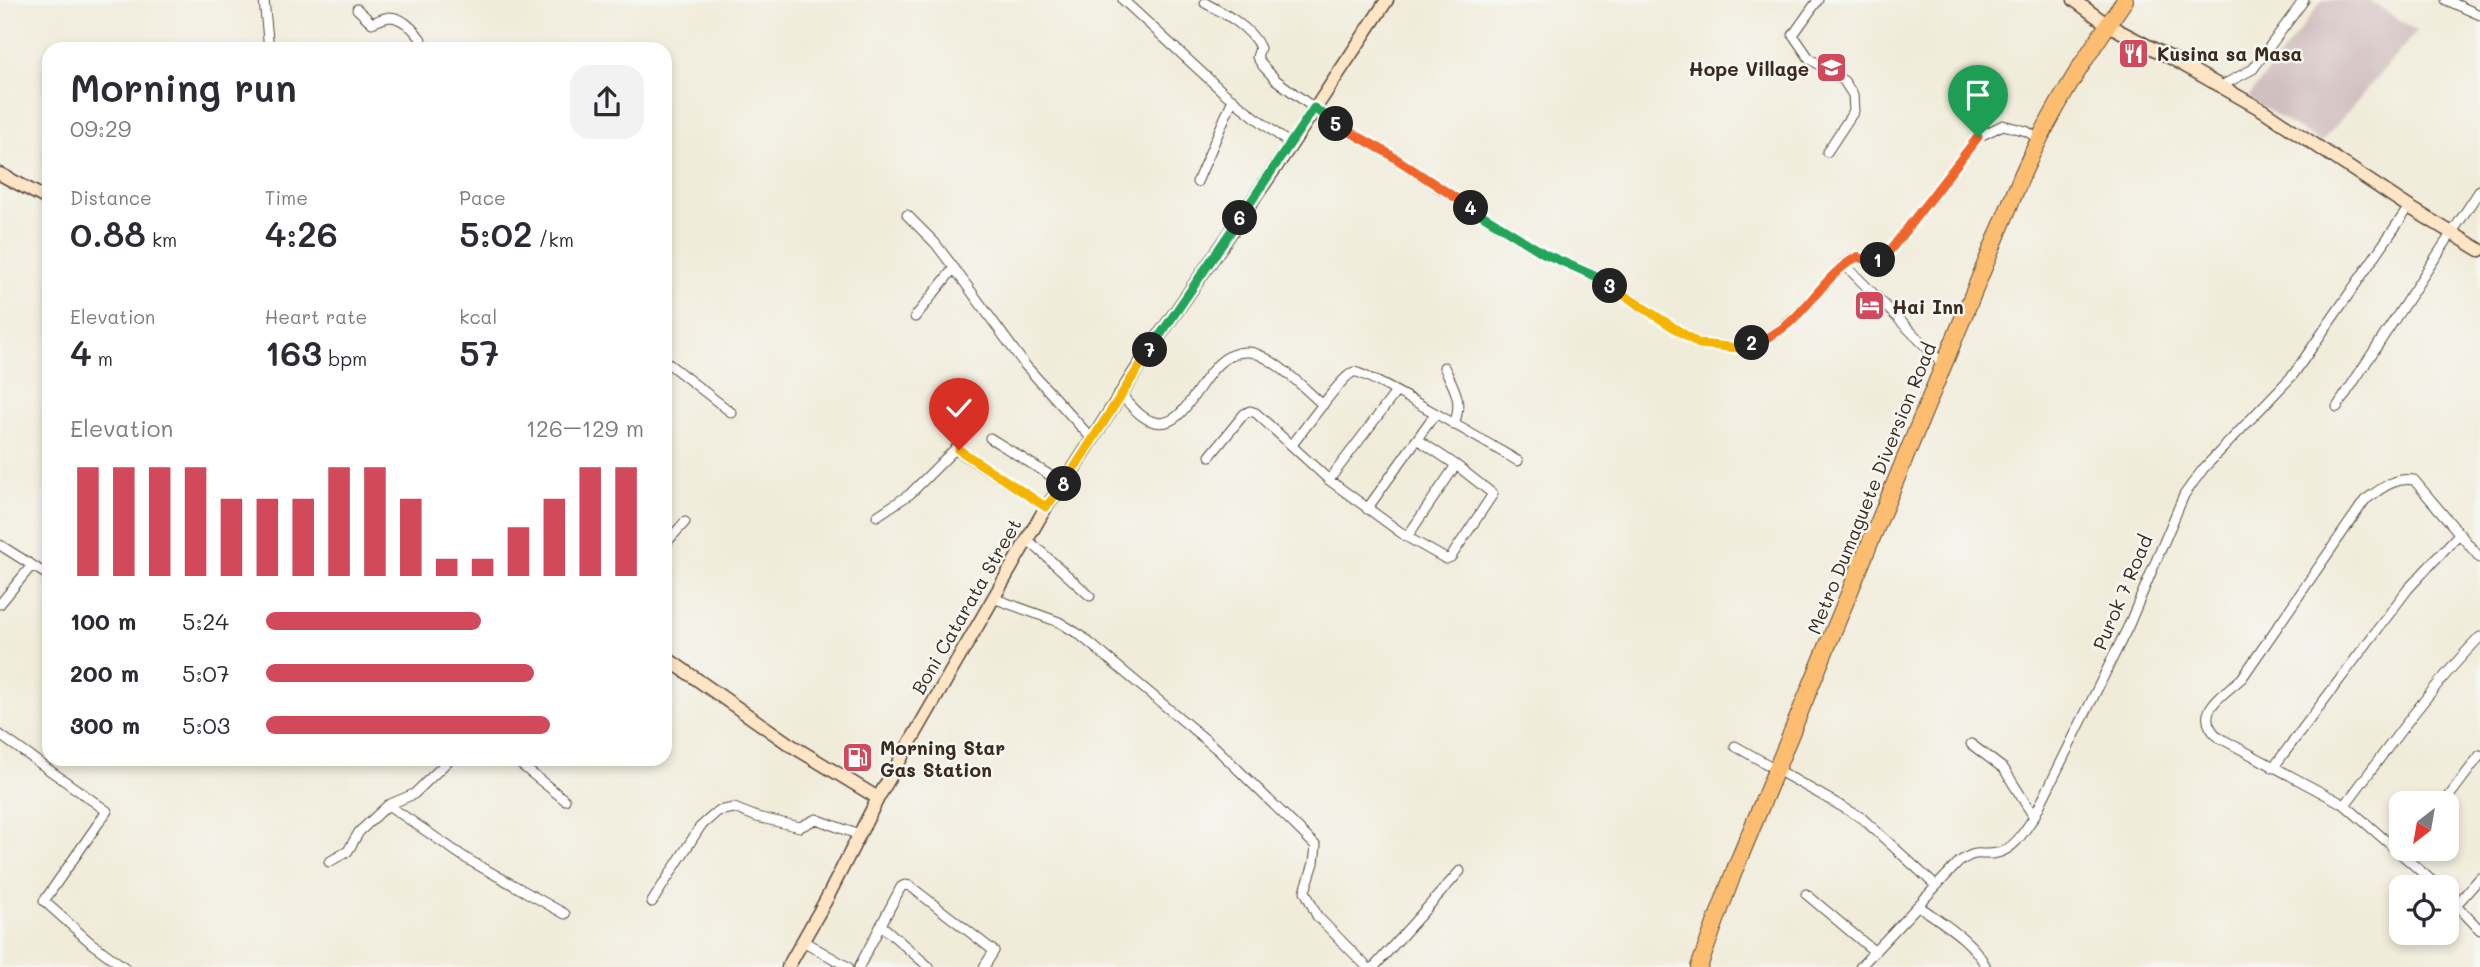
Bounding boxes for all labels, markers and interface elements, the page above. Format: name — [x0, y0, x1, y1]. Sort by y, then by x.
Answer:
restaurant icon: Kusina sa Masa — [2117, 36, 2151, 70]
place label: Kusina sa Masa — [2157, 41, 2302, 66]
school or university icon: Hope Village — [1815, 51, 1849, 85]
place label: Hope Village — [1688, 56, 1809, 81]
text: Morning run — [70, 62, 297, 112]
button: share — [570, 65, 644, 139]
pin — [1948, 65, 2008, 137]
icon: arrive — [1959, 76, 1997, 114]
pin: 5 — [1318, 106, 1354, 142]
text: 5 — [1330, 111, 1341, 136]
text: 09:29 — [70, 113, 131, 143]
text: Distance — [70, 185, 152, 210]
text: Time — [265, 185, 308, 210]
text: Pace — [459, 185, 506, 210]
pin: 4 — [1454, 190, 1488, 226]
text: 4 — [1464, 195, 1477, 220]
pin: 6 — [1222, 200, 1258, 235]
text: 6 — [1234, 205, 1245, 230]
text: 0.88 — [70, 210, 146, 256]
text: 4:26 — [265, 210, 338, 256]
text: 5:02 — [459, 210, 533, 256]
text: km — [146, 227, 177, 252]
text: /km — [533, 227, 574, 252]
pin: 1 — [1860, 243, 1896, 278]
text: 1 — [1873, 247, 1882, 272]
pin: 3 — [1592, 268, 1628, 304]
text: 3 — [1604, 273, 1615, 298]
hotel icon: Hai Inn — [1852, 289, 1886, 323]
place label: Hai Inn — [1892, 294, 1964, 319]
text: Elevation — [70, 304, 155, 329]
text: Heart rate — [265, 304, 367, 329]
text: kcal — [459, 304, 497, 329]
pin: 2 — [1734, 326, 1770, 360]
text: 4 — [70, 329, 92, 375]
text: 163 — [265, 329, 322, 375]
text: 57 — [459, 329, 499, 375]
text: 2 — [1746, 330, 1757, 355]
pin: 7 — [1132, 332, 1168, 368]
text: 7 — [1144, 337, 1155, 362]
street label: Metro Dumaguete Diversion Road — [1801, 338, 1941, 638]
text: m — [92, 346, 113, 371]
text: bpm — [322, 346, 367, 371]
pin — [929, 378, 989, 450]
icon: check — [940, 389, 978, 427]
text: Elevation — [70, 413, 173, 443]
text: 126–129 m — [526, 413, 644, 443]
pin: 8 — [1046, 466, 1082, 502]
text: 8 — [1058, 471, 1069, 496]
street label: Boni Catarata Street — [905, 513, 1027, 699]
street label: Purok 7 Road — [2086, 531, 2158, 653]
text: 100 m — [70, 606, 136, 636]
text: 5:24 — [182, 606, 229, 636]
text: 200 m — [70, 658, 139, 688]
text: 5:07 — [182, 658, 230, 688]
text: 300 m — [70, 710, 140, 740]
text: 5:03 — [182, 710, 230, 740]
place label: Morning Star Gas Station — [880, 735, 1005, 782]
fuel station icon: Morning Star Gas Station — [840, 741, 874, 775]
north arrow — [2389, 791, 2459, 861]
map controls — [2389, 791, 2459, 945]
button: locate — [2389, 875, 2459, 945]

